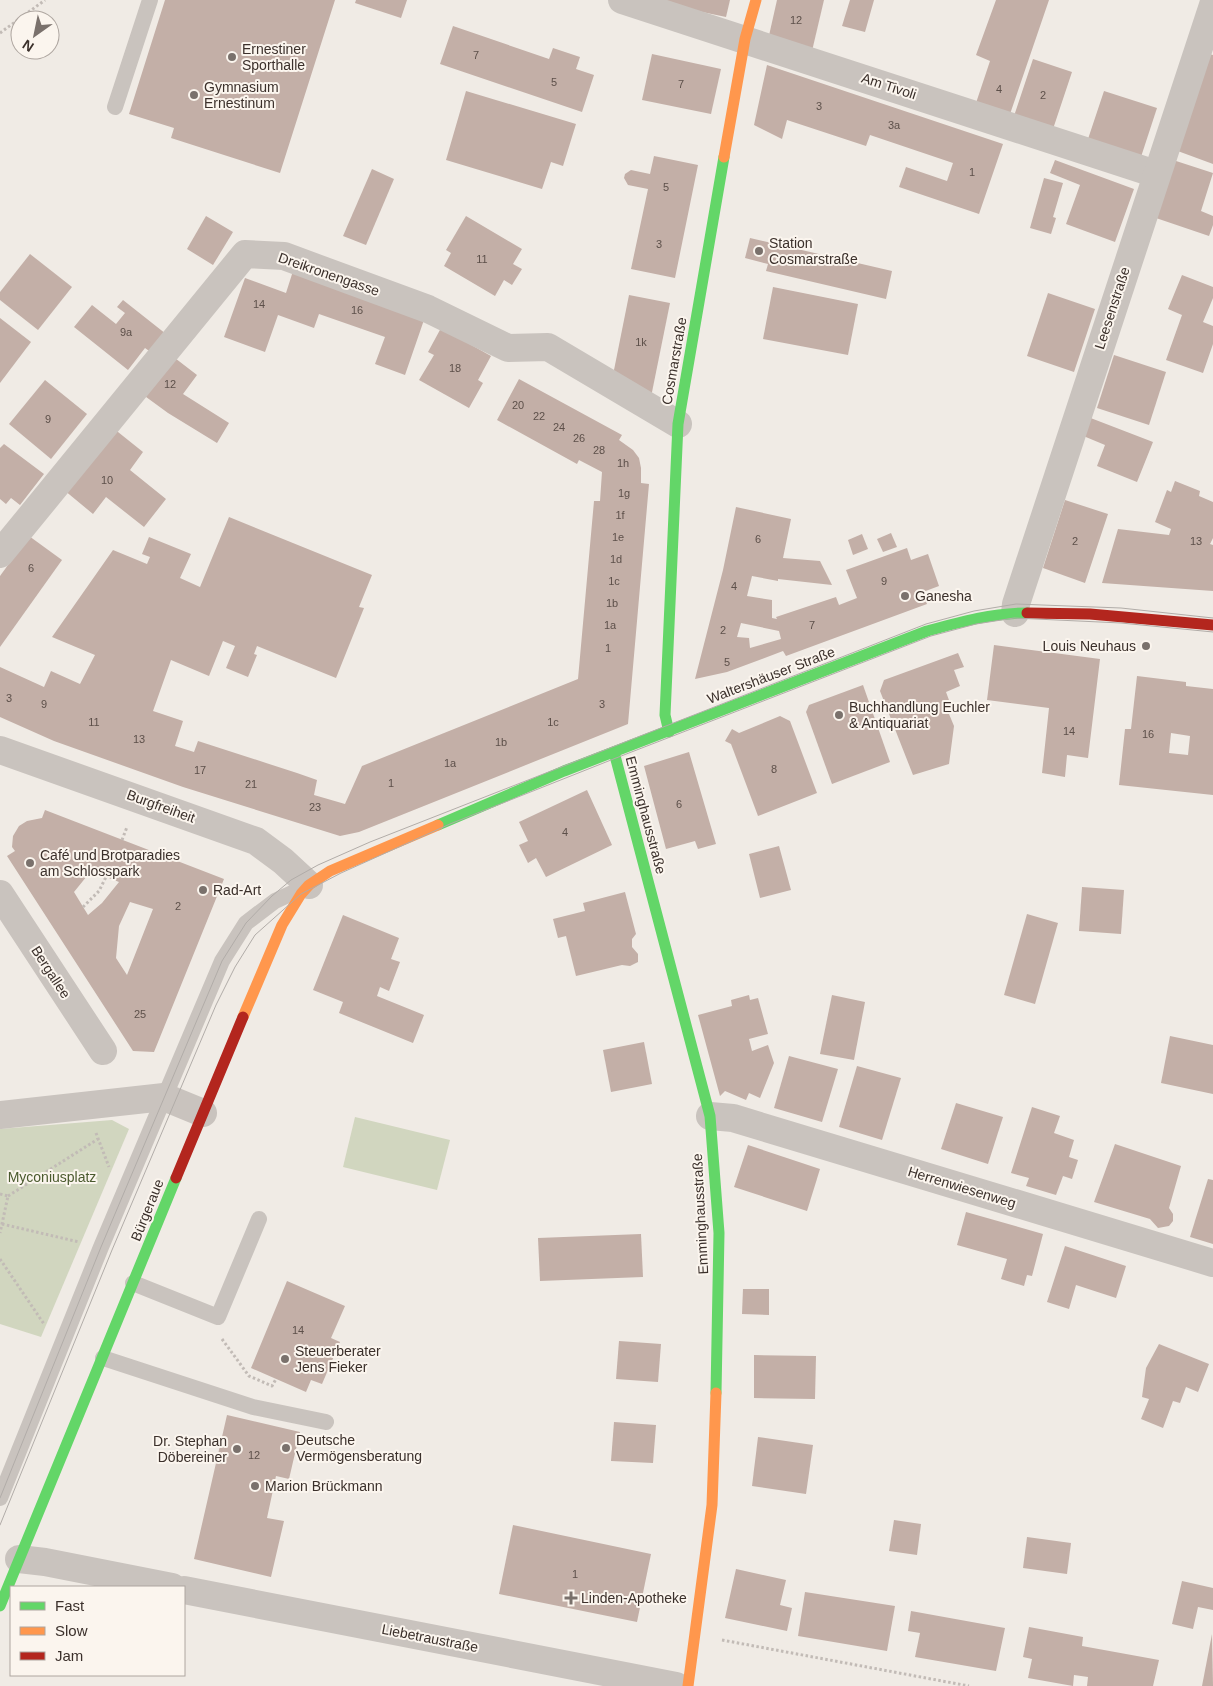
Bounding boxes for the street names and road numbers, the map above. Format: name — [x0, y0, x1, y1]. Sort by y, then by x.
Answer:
street label: Am Tivoli — [860, 70, 918, 102]
street label: Dreikronengasse — [276, 249, 382, 299]
street label: Leesenstraße — [1091, 265, 1133, 351]
street label: Cosmarstraße — [658, 316, 690, 406]
street label: Waltershäuser Straße — [705, 643, 837, 707]
street label: Emminghausstraße — [623, 754, 669, 876]
street label: Burgfreiheit — [125, 786, 197, 826]
street label: Bergallee — [28, 943, 74, 1001]
street label: Emminghausstraße — [689, 1153, 711, 1275]
street label: Herrenwiesenweg — [906, 1163, 1018, 1211]
street label: Bürgeraue — [127, 1177, 167, 1243]
street label: Liebetraustraße — [380, 1621, 480, 1655]

